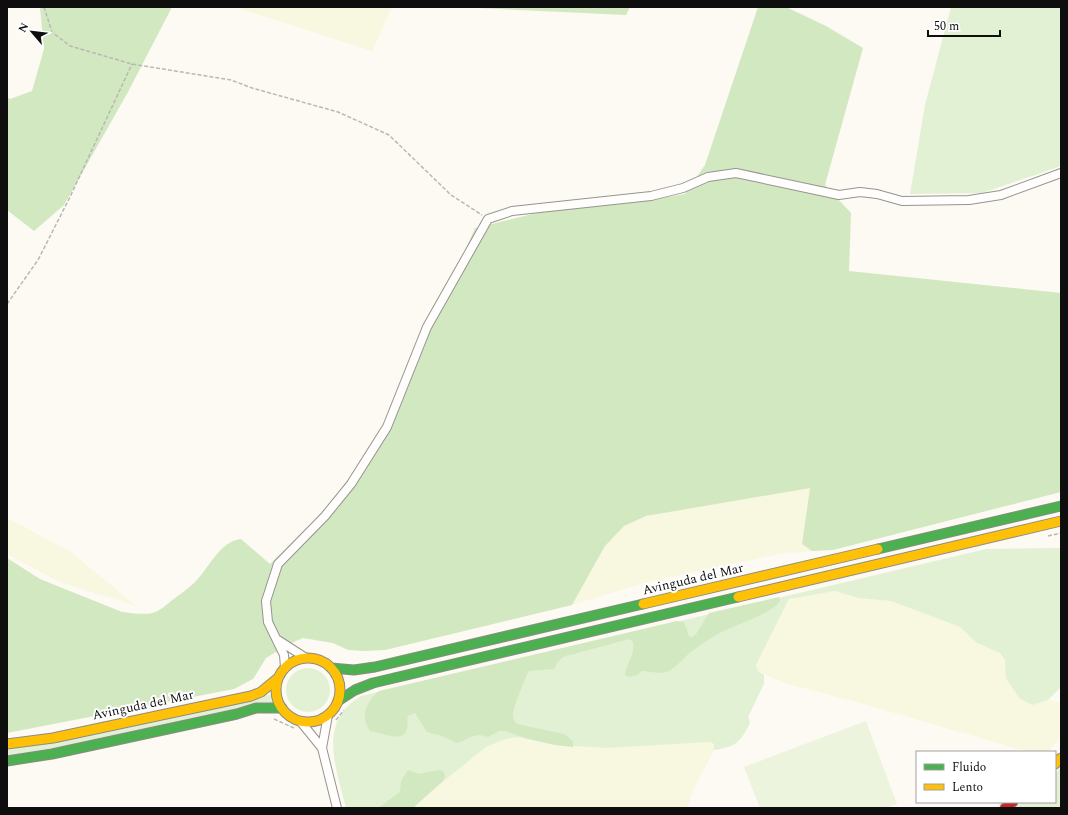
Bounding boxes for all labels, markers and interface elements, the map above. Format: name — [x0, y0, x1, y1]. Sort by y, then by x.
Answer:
north arrow — [12, 12, 52, 52]
scale bar — [928, 12, 1000, 38]
text: 50 m — [934, 17, 959, 36]
text: N — [14, 20, 33, 35]
street label: Avinguda del Mar — [641, 558, 745, 600]
street label: Avinguda del Mar — [91, 685, 195, 725]
legend — [916, 751, 1056, 803]
text: Fluido — [952, 758, 986, 777]
text: Lento — [952, 778, 983, 797]

